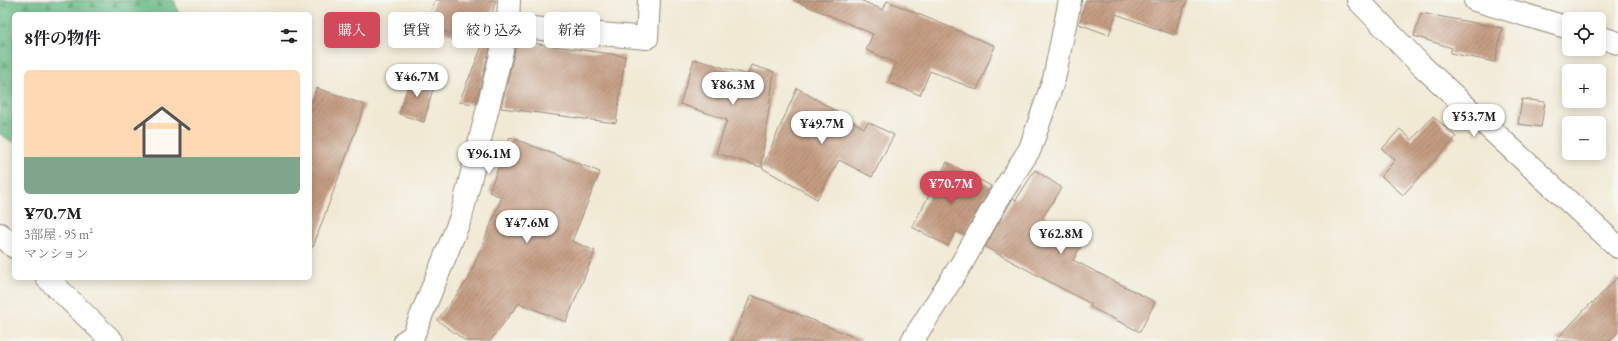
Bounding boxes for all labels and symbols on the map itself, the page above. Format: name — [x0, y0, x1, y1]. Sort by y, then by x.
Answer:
pin: ¥46.7M — [384, 64, 450, 98]
pin: ¥86.3M — [700, 72, 766, 106]
pin: ¥53.7M — [1441, 104, 1507, 138]
pin: ¥49.7M — [789, 111, 855, 145]
pin: ¥96.1M — [456, 141, 522, 175]
pin: ¥70.7M — [918, 171, 984, 205]
pin: ¥47.6M — [494, 210, 560, 244]
pin: ¥62.8M — [1028, 221, 1094, 255]

